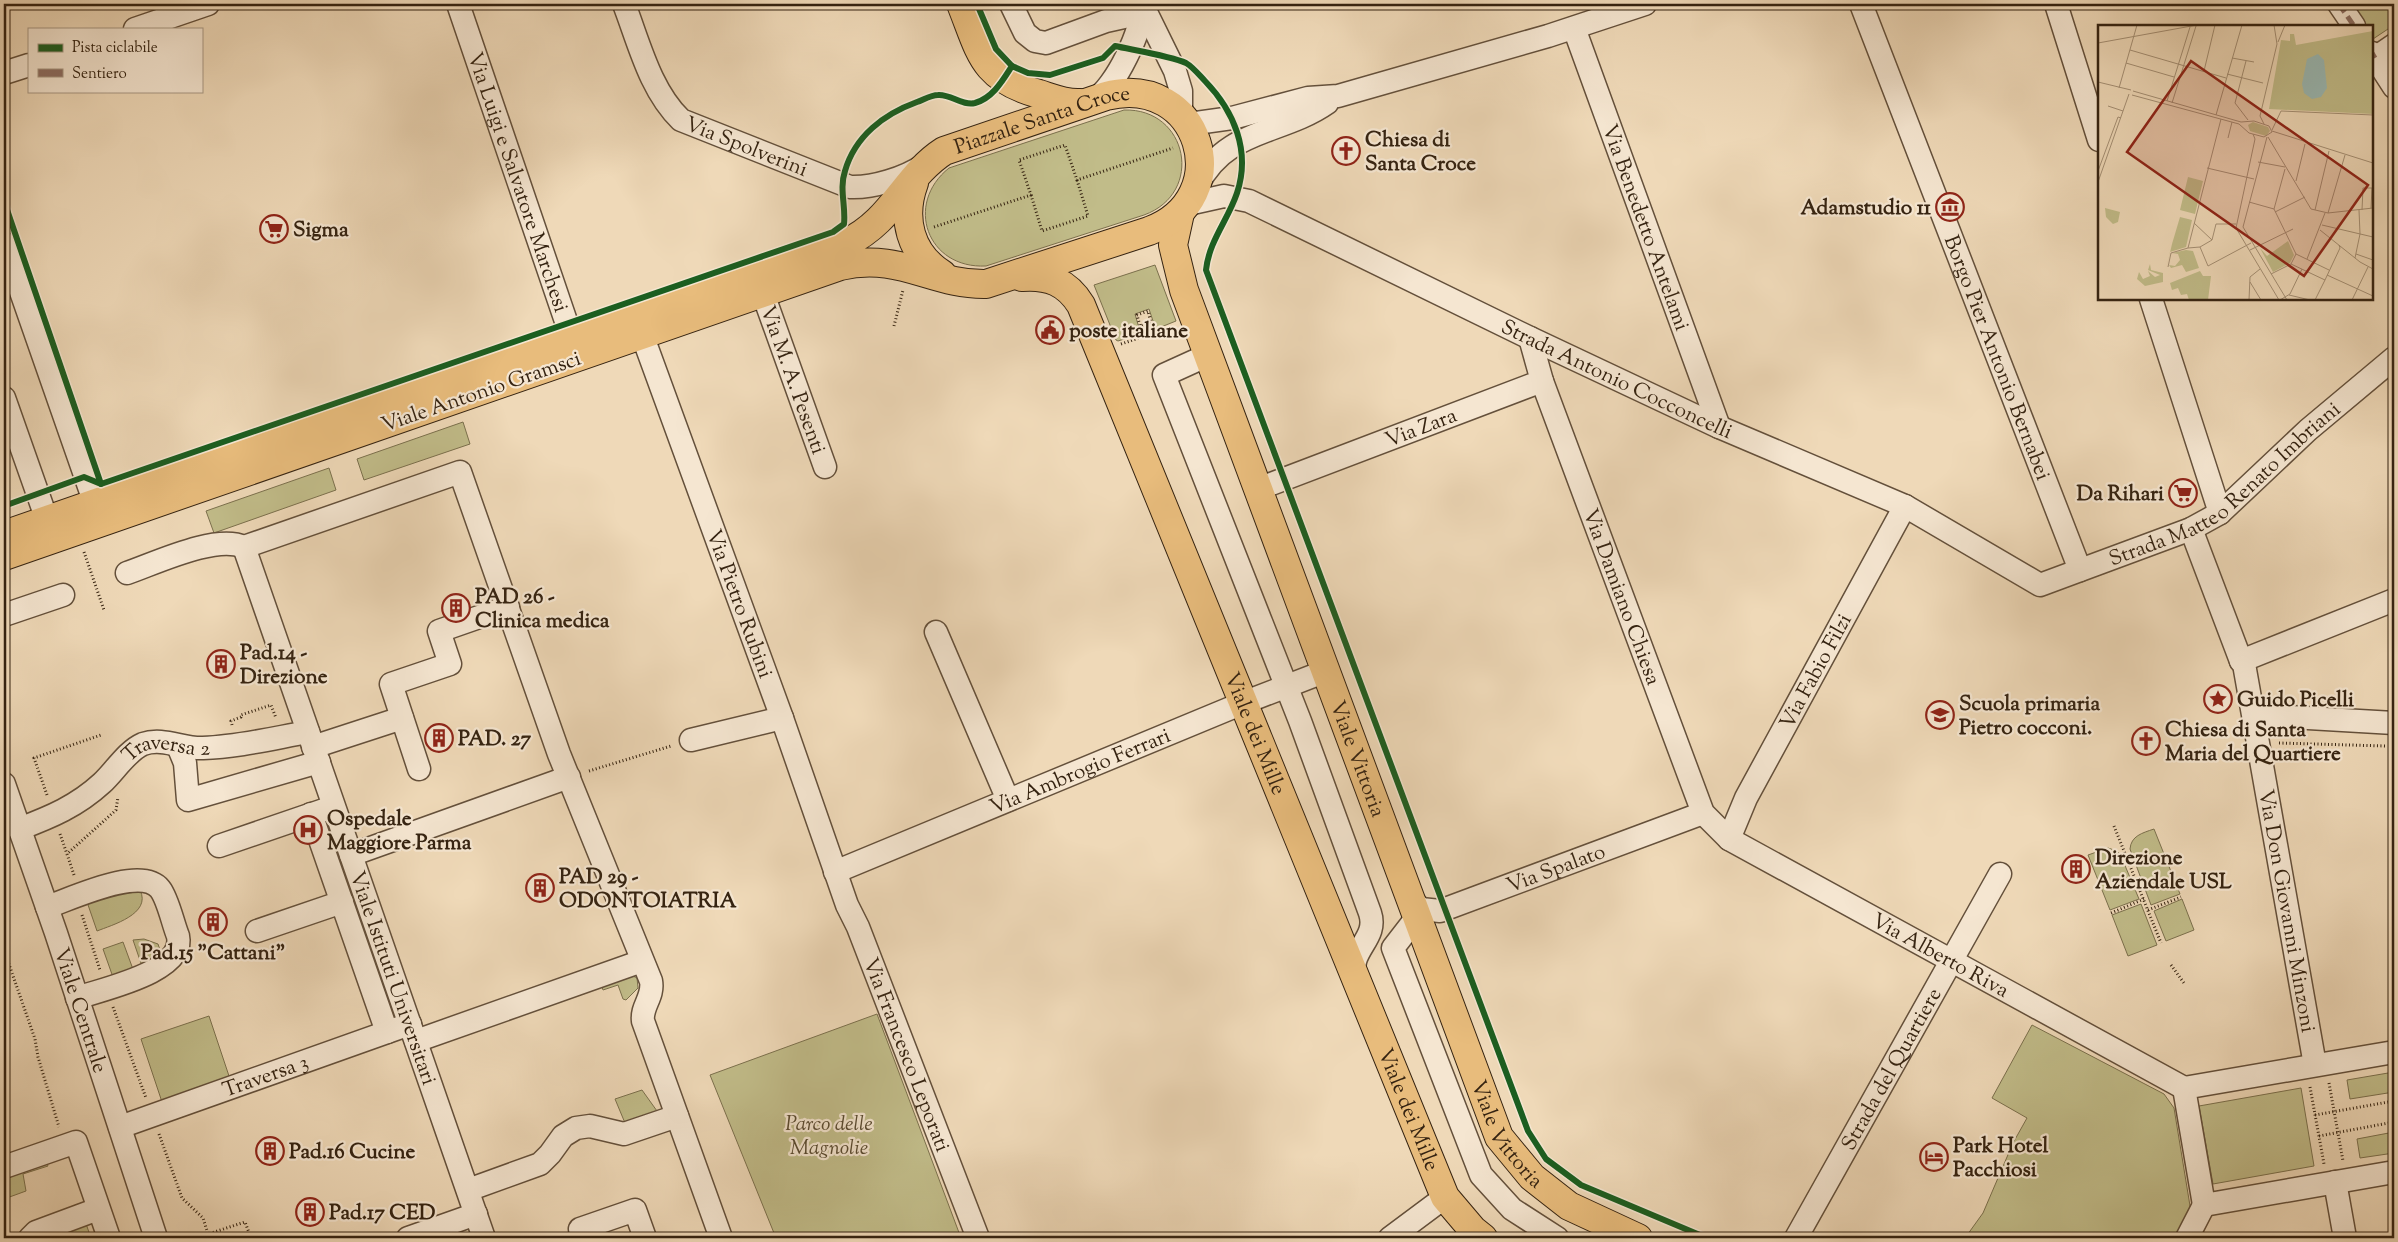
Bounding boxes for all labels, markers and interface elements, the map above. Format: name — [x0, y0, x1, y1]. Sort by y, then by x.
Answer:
inset map — [2098, 25, 2373, 300]
legend — [28, 28, 202, 92]
text: Pista ciclabile — [72, 38, 158, 59]
street label: Via Luigi e Salvatore Marchesi — [459, 49, 575, 317]
text: Sentiero — [72, 64, 127, 85]
street label: Piazzale Santa Croce — [951, 80, 1131, 163]
street label: Via Spolverini — [680, 110, 812, 186]
street label: Via Benedetto Antelami — [1593, 121, 1696, 335]
place label: Chiesa di Santa Croce — [1365, 126, 1476, 180]
church icon: Chiesa di Santa Croce — [1331, 136, 1361, 166]
museum icon: Adamstudio 11 — [1935, 192, 1965, 222]
place label: Adamstudio 11 — [1801, 194, 1932, 224]
supermarket icon: Sigma — [259, 214, 289, 244]
place label: Sigma — [293, 216, 349, 246]
street label: Borgo Pier Antonio Bernabei — [1935, 231, 2057, 485]
street label: Via M. A. Pesenti — [751, 302, 832, 459]
street label: Strada Antonio Cocconcelli — [1495, 313, 1736, 448]
public building icon: poste italiane — [1035, 315, 1065, 345]
place label: poste italiane — [1069, 317, 1188, 347]
street label: Viale Antonio Gramsci — [378, 345, 585, 441]
street label: Strada Matteo Renato Imbriani — [2105, 396, 2348, 575]
street label: Via Zara — [1381, 402, 1462, 456]
supermarket icon: Da Rihari — [2168, 478, 2198, 508]
place label: Da Rihari — [2077, 480, 2164, 510]
street label: Via Damiano Chiesa — [1574, 505, 1667, 690]
street label: Via Pietro Rubini — [697, 526, 779, 683]
place label: PAD 26 - Clinica medica — [475, 583, 610, 637]
building icon: PAD 26 - Clinica medica — [441, 593, 471, 623]
street label: Via Fabio Filzi — [1773, 609, 1860, 735]
place label: Pad.14 - Direzione — [240, 639, 328, 693]
building icon: Pad.14 - Direzione — [206, 649, 236, 679]
street label: Viale dei Mille — [1216, 668, 1292, 800]
place icon: Guido Picelli — [2203, 684, 2233, 714]
place label: Guido Picelli — [2237, 686, 2354, 716]
place label: Scuola primaria Pietro cocconi. — [1959, 690, 2101, 744]
street label: Viale Vittoria — [1321, 697, 1392, 822]
school or university icon: Scuola primaria Pietro cocconi. — [1925, 700, 1955, 730]
place label: Chiesa di Santa Maria del Quartiere — [2165, 716, 2341, 770]
street label: Via Ambrogio Ferrari — [986, 722, 1176, 823]
building icon: PAD. 27 — [424, 723, 454, 753]
place label: PAD. 27 — [458, 725, 532, 755]
church icon: Chiesa di Santa Maria del Quartiere — [2131, 726, 2161, 756]
street label: Traversa 2 — [116, 729, 211, 770]
street label: Via Don Giovanni Minzoni — [2249, 787, 2322, 1035]
place label: Ospedale Maggiore Parma — [327, 805, 472, 859]
hospital icon: Ospedale Maggiore Parma — [293, 815, 323, 845]
street label: Via Spalato — [1502, 838, 1610, 902]
place label: Direzione Aziendale USL — [2095, 844, 2232, 898]
building icon: Direzione Aziendale USL — [2061, 854, 2091, 884]
place label: PAD 29 - ODONTOIATRIA — [559, 863, 737, 917]
street label: Viale Istituti Universitari — [341, 867, 443, 1089]
building icon: PAD 29 - ODONTOIATRIA — [525, 873, 555, 903]
building icon: Pad.15 "Cattani" — [198, 907, 228, 937]
street label: Via Alberto Riva — [1865, 907, 2014, 1007]
place label: Pad.15 "Cattani" — [141, 939, 285, 969]
street label: Viale Centrale — [45, 944, 114, 1077]
street label: Via Francesco Leporati — [854, 954, 956, 1157]
street label: Strada del Quartiere — [1835, 983, 1950, 1157]
street label: Viale dei Mille — [1369, 1044, 1446, 1176]
street label: Traversa 3 — [219, 1048, 313, 1106]
street label: Viale Vittoria — [1462, 1076, 1549, 1197]
park label: Parco delle Magnolie — [785, 1110, 873, 1164]
place label: Park Hotel Pacchiosi — [1953, 1132, 2048, 1186]
building icon: Pad.16 Cucine — [255, 1136, 285, 1166]
place label: Pad.16 Cucine — [289, 1138, 416, 1168]
hotel icon: Park Hotel Pacchiosi — [1919, 1142, 1949, 1172]
building icon: Pad.17 CED — [295, 1197, 325, 1227]
place label: Pad.17 CED — [329, 1199, 436, 1229]

